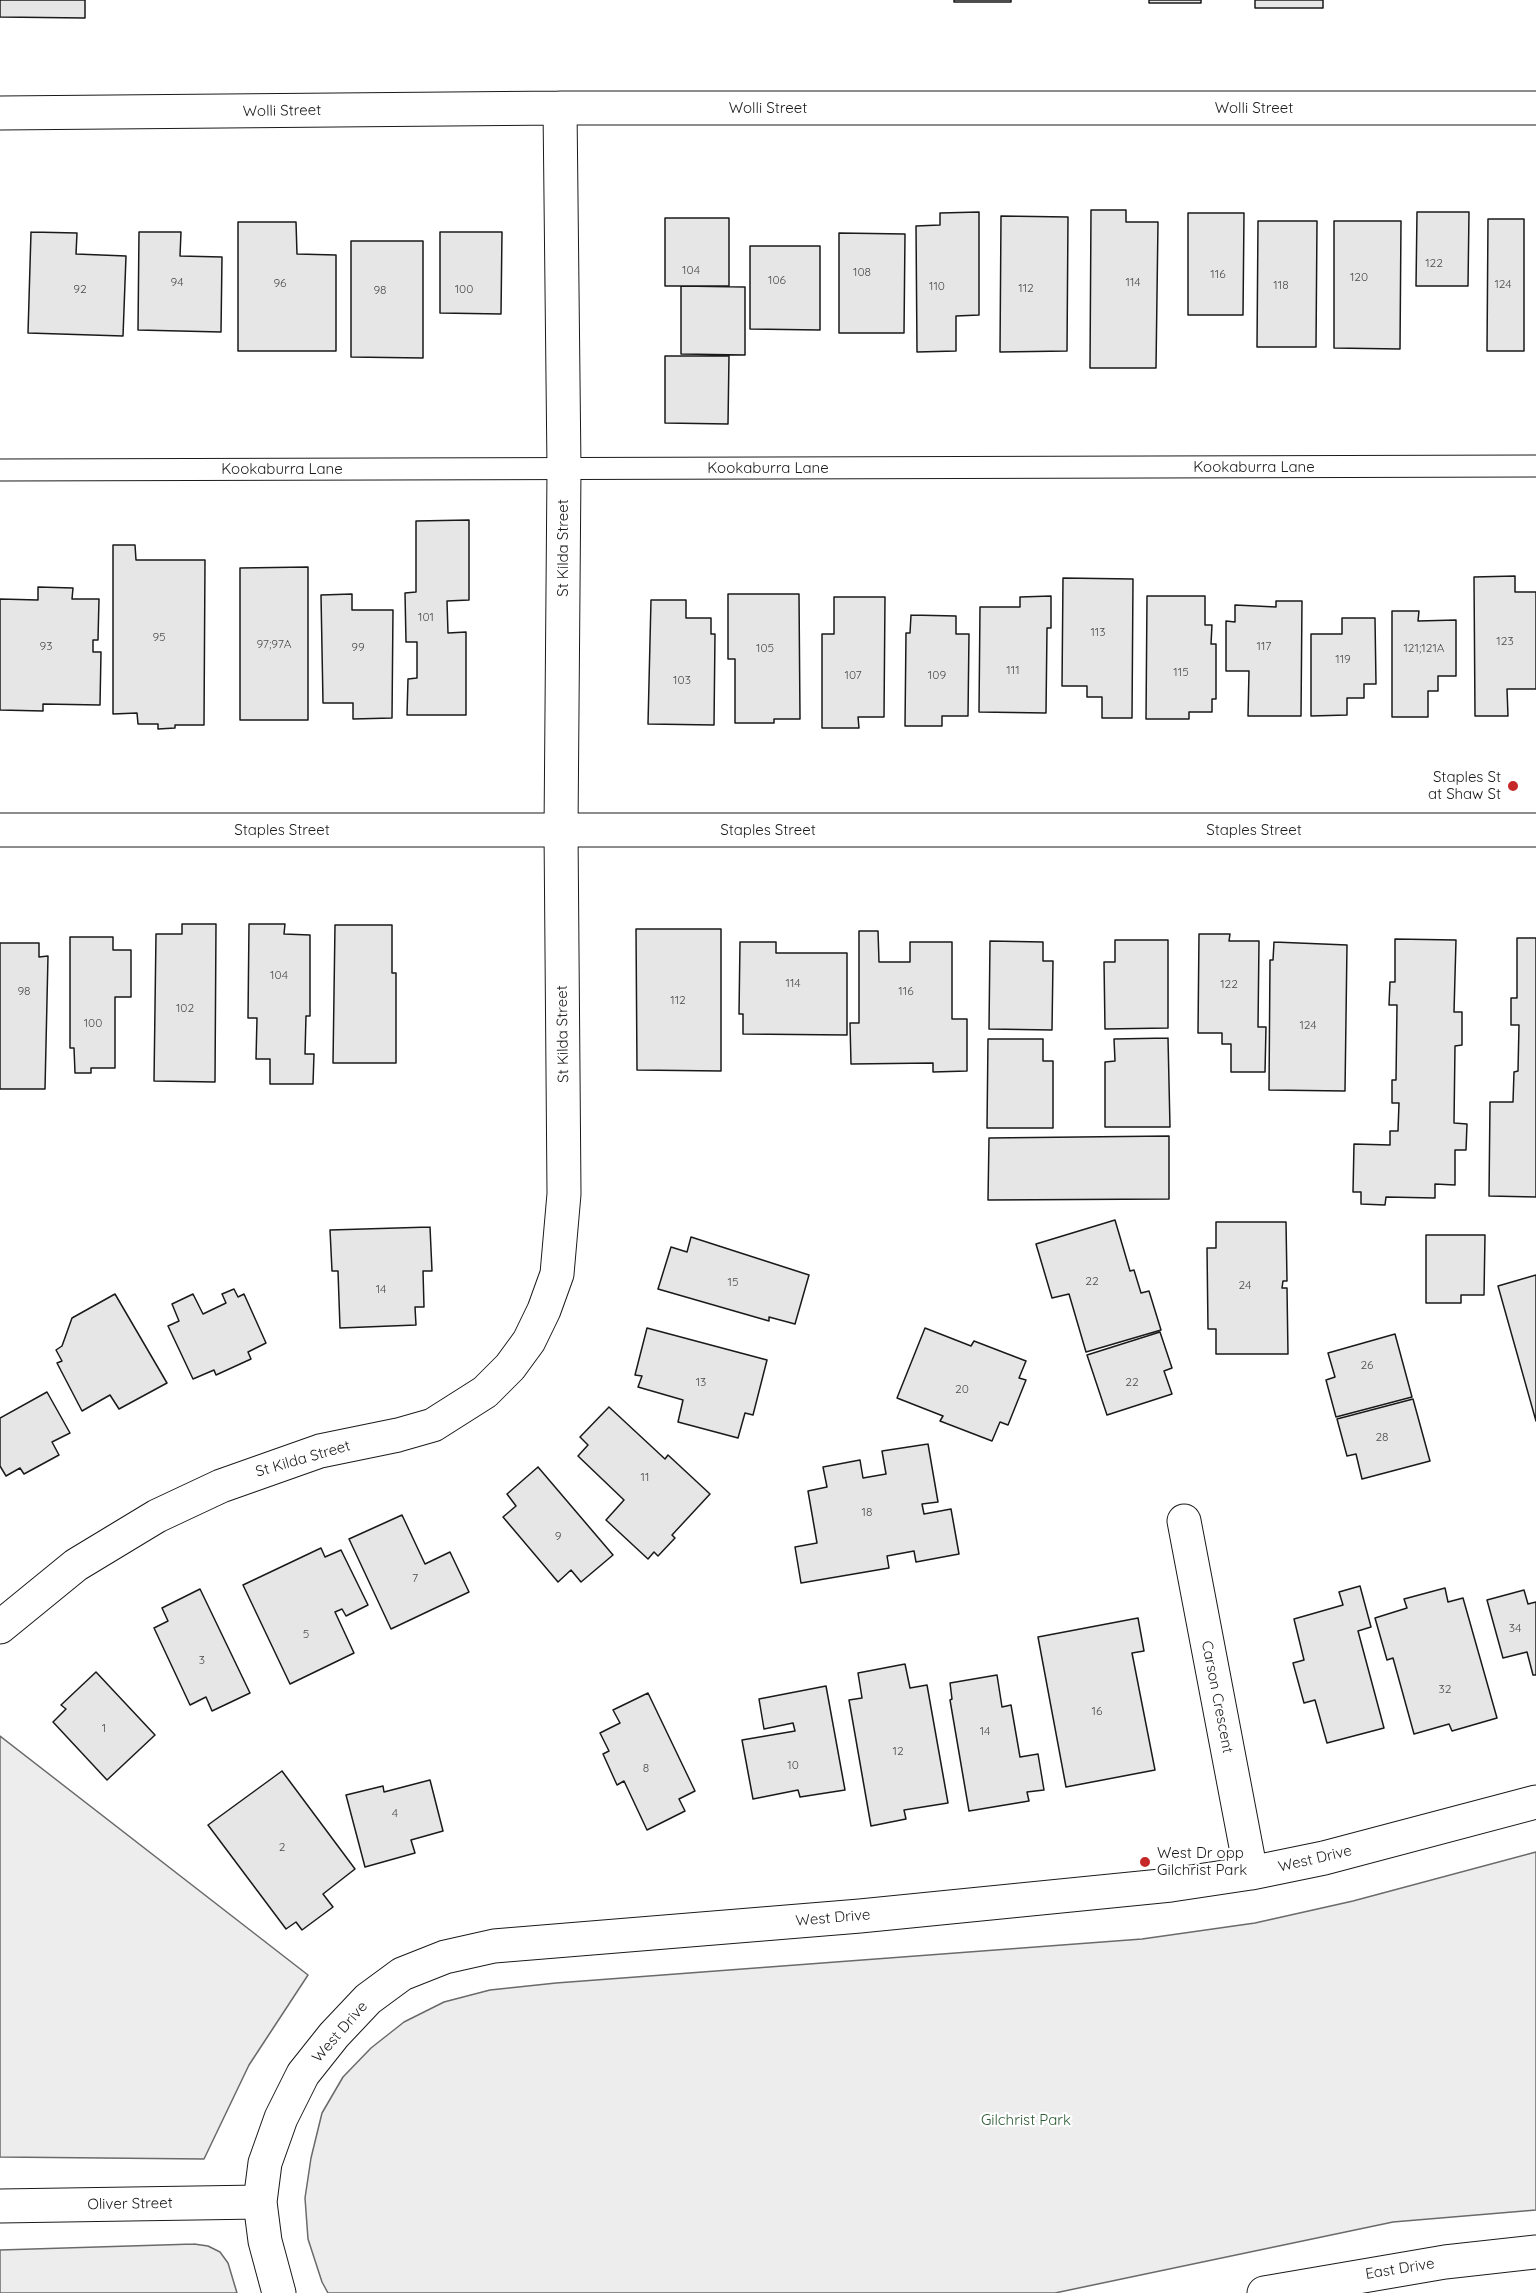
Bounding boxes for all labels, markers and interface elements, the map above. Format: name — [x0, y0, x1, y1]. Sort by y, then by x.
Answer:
street label: Wolli Street — [729, 99, 807, 117]
street label: Wolli Street — [1215, 99, 1293, 117]
street label: Wolli Street — [243, 101, 321, 121]
house number: 122 — [1425, 256, 1443, 270]
house number: 104 — [682, 263, 700, 277]
house number: 108 — [853, 265, 871, 279]
house number: 116 — [1210, 267, 1226, 281]
house number: 120 — [1350, 270, 1368, 284]
house number: 106 — [768, 273, 786, 287]
house number: 94 — [170, 275, 184, 289]
house number: 114 — [1125, 275, 1141, 289]
house number: 96 — [273, 276, 287, 290]
house number: 124 — [1494, 277, 1512, 291]
house number: 118 — [1273, 278, 1289, 292]
house number: 110 — [929, 279, 945, 293]
house number: 112 — [1018, 281, 1034, 295]
house number: 92 — [73, 282, 87, 296]
house number: 100 — [455, 282, 473, 296]
house number: 98 — [373, 283, 387, 297]
street label: Kookaburra Lane — [1193, 458, 1315, 476]
street label: Kookaburra Lane — [707, 459, 829, 477]
street label: Kookaburra Lane — [221, 460, 343, 478]
street label: St Kilda Street — [554, 499, 572, 597]
house number: 101 — [418, 610, 434, 624]
house number: 113 — [1090, 625, 1106, 639]
house number: 95 — [152, 630, 166, 644]
house number: 123 — [1496, 634, 1514, 648]
house number: 97;97A — [256, 637, 292, 651]
house number: 93 — [40, 639, 52, 653]
house number: 117 — [1256, 639, 1272, 653]
house number: 99 — [351, 640, 365, 654]
house number: 105 — [756, 641, 774, 655]
house number: 121;121A — [1403, 641, 1445, 655]
house number: 119 — [1335, 652, 1351, 666]
house number: 111 — [1006, 663, 1020, 677]
house number: 115 — [1173, 665, 1189, 679]
house number: 107 — [844, 668, 862, 682]
house number: 109 — [928, 668, 946, 682]
house number: 103 — [673, 673, 691, 687]
place label: Staples St at Shaw St — [1428, 768, 1501, 803]
marker: Staples St at Shaw St — [1506, 779, 1520, 793]
street label: Staples Street — [234, 821, 330, 839]
street label: Staples Street — [720, 821, 816, 839]
street label: Staples Street — [1206, 821, 1302, 839]
house number: 104 — [270, 968, 288, 982]
house number: 114 — [785, 976, 801, 990]
house number: 122 — [1220, 977, 1238, 991]
house number: 98 — [17, 984, 31, 998]
house number: 116 — [898, 984, 914, 998]
street label: St Kilda Street — [553, 985, 573, 1083]
house number: 112 — [670, 993, 686, 1007]
house number: 102 — [176, 1001, 194, 1015]
house number: 100 — [84, 1016, 102, 1030]
house number: 124 — [1299, 1018, 1317, 1032]
house number: 22 — [1085, 1274, 1099, 1288]
house number: 15 — [728, 1275, 738, 1289]
house number: 24 — [1239, 1278, 1251, 1292]
house number: 14 — [376, 1282, 386, 1296]
house number: 26 — [1360, 1358, 1374, 1372]
house number: 13 — [696, 1375, 706, 1389]
house number: 22 — [1125, 1375, 1139, 1389]
house number: 20 — [955, 1382, 969, 1396]
house number: 28 — [1375, 1430, 1389, 1444]
street label: St Kilda Street — [254, 1437, 352, 1481]
house number: 11 — [641, 1470, 649, 1484]
house number: 18 — [862, 1505, 872, 1519]
house number: 9 — [555, 1529, 561, 1543]
house number: 7 — [412, 1571, 418, 1585]
house number: 34 — [1509, 1621, 1521, 1635]
house number: 5 — [303, 1627, 309, 1641]
street label: Carson Crescent — [1197, 1639, 1237, 1755]
house number: 3 — [199, 1653, 205, 1667]
house number: 32 — [1439, 1682, 1451, 1696]
house number: 16 — [1092, 1704, 1102, 1718]
house number: 1 — [102, 1721, 106, 1735]
house number: 14 — [980, 1724, 990, 1738]
house number: 12 — [892, 1744, 904, 1758]
house number: 10 — [787, 1758, 799, 1772]
house number: 8 — [643, 1761, 649, 1775]
house number: 4 — [392, 1806, 398, 1820]
house number: 2 — [279, 1840, 285, 1854]
street label: West Drive — [1276, 1842, 1354, 1876]
place label: West Dr opp Gilchrist Park — [1157, 1844, 1247, 1879]
marker: West Dr opp Gilchrist Park — [1138, 1855, 1152, 1869]
street label: West Drive — [795, 1906, 871, 1930]
street label: West Drive — [309, 1998, 371, 2066]
park label: Gilchrist Park — [981, 2111, 1071, 2129]
street label: Oliver Street — [87, 2194, 173, 2214]
street label: East Drive — [1364, 2255, 1436, 2283]

